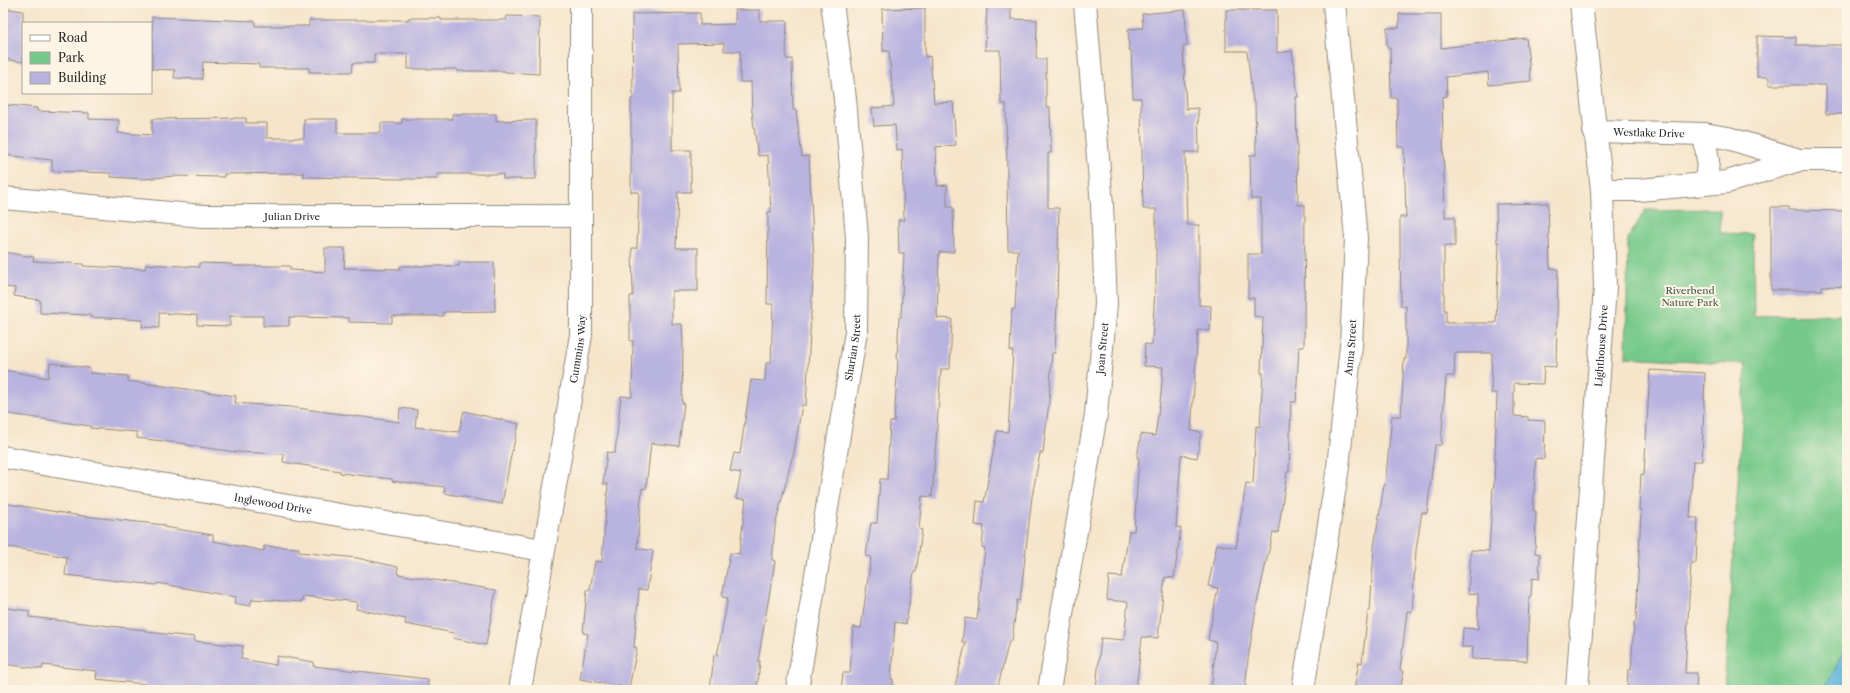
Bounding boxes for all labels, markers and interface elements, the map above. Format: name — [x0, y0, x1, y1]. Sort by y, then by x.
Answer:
legend — [22, 22, 152, 94]
text: Road — [58, 30, 88, 45]
text: Park — [58, 50, 85, 65]
text: Building — [58, 70, 106, 85]
street label: Westlake Drive — [1612, 125, 1685, 140]
street label: Julian Drive — [262, 210, 321, 223]
park label: Riverbend Nature Park — [1661, 284, 1720, 309]
street label: Lighthouse Drive — [1592, 304, 1610, 387]
street label: Cummins Way — [566, 314, 588, 384]
street label: Sharian Street — [842, 314, 863, 382]
street label: Anna Street — [1341, 319, 1359, 377]
street label: Joan Street — [1093, 321, 1111, 377]
street label: Inglewood Drive — [233, 490, 313, 517]

